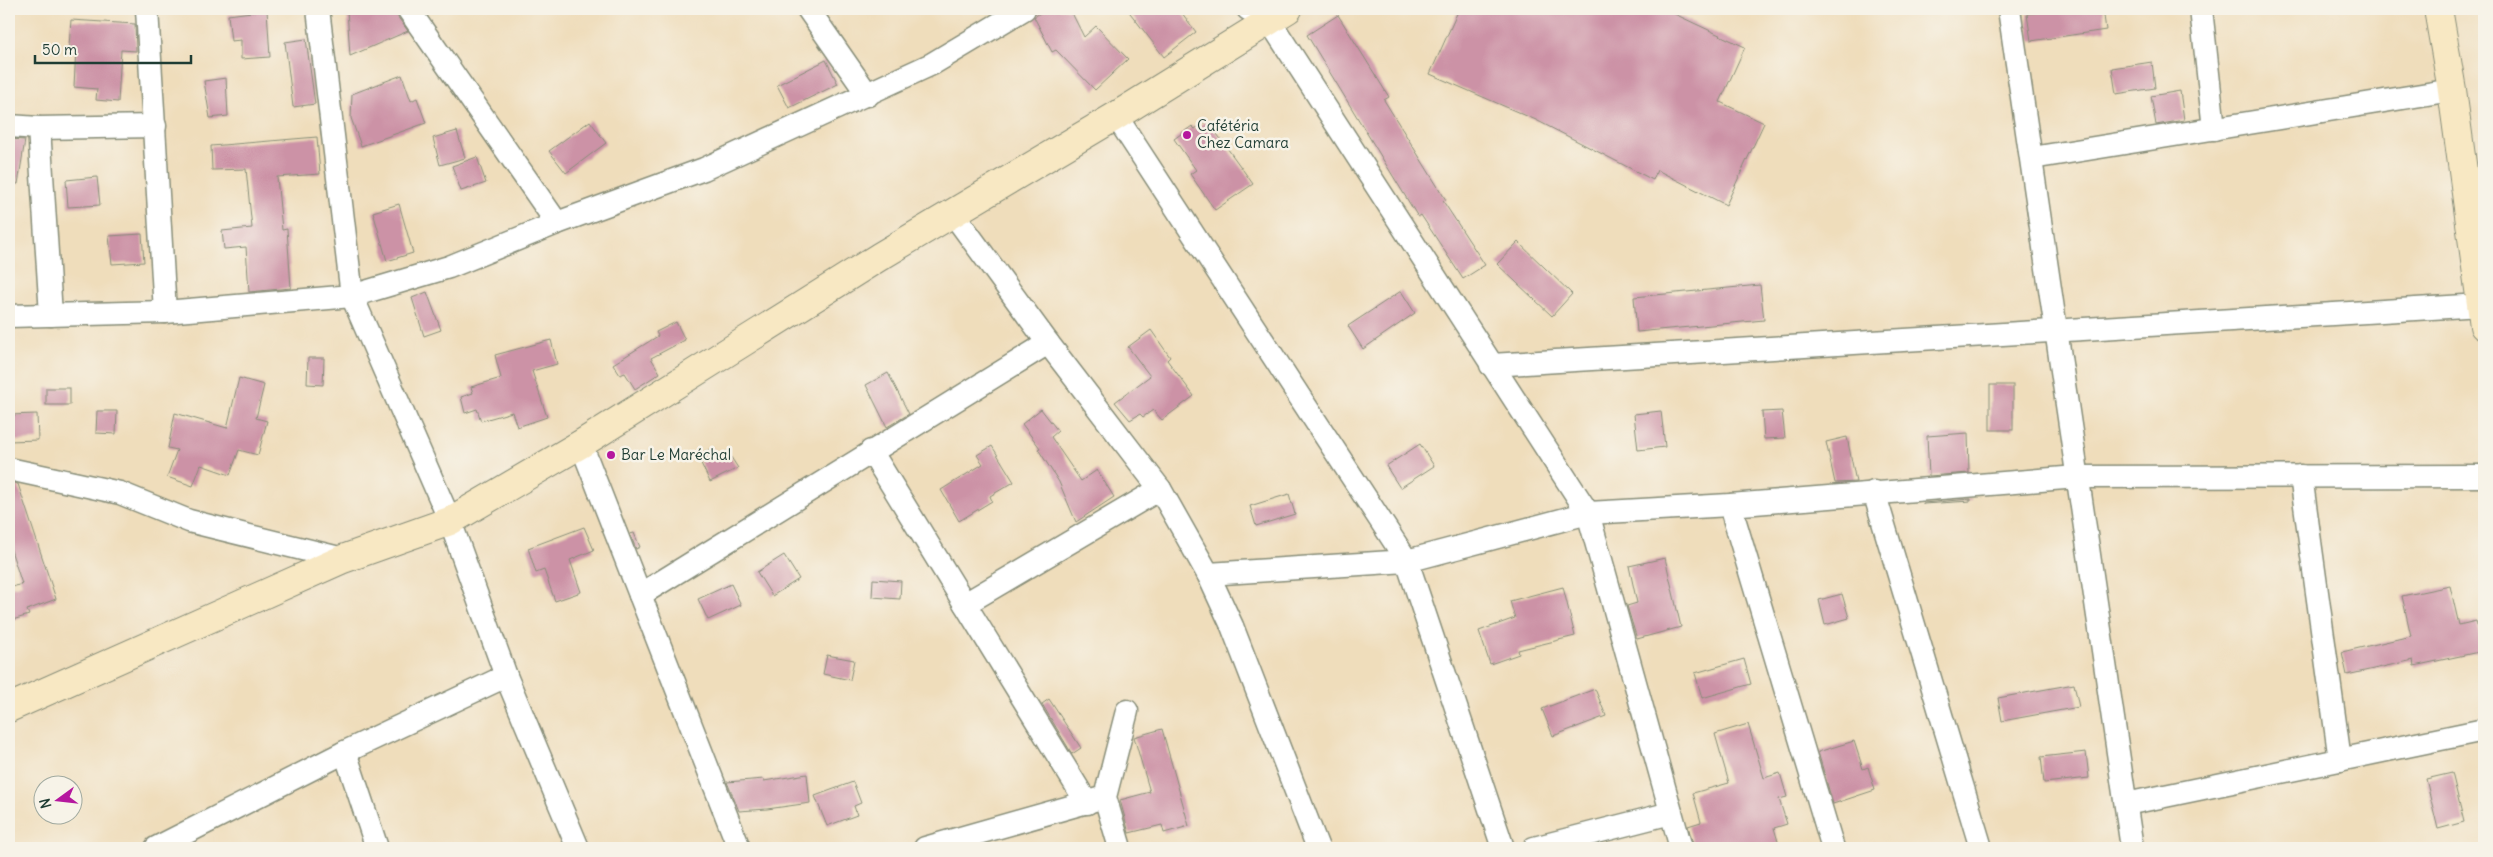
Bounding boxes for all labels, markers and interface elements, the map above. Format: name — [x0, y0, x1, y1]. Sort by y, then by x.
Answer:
scale bar — [35, 32, 191, 64]
text: 50 m — [42, 40, 77, 59]
place label: Cafétéria Chez Camara — [1197, 116, 1289, 152]
marker: Cafétéria Chez Camara — [1181, 129, 1193, 141]
place label: Bar Le Maréchal — [621, 445, 731, 464]
marker: Bar Le Maréchal — [605, 449, 617, 461]
north arrow — [32, 774, 82, 824]
text: N — [35, 796, 55, 810]

